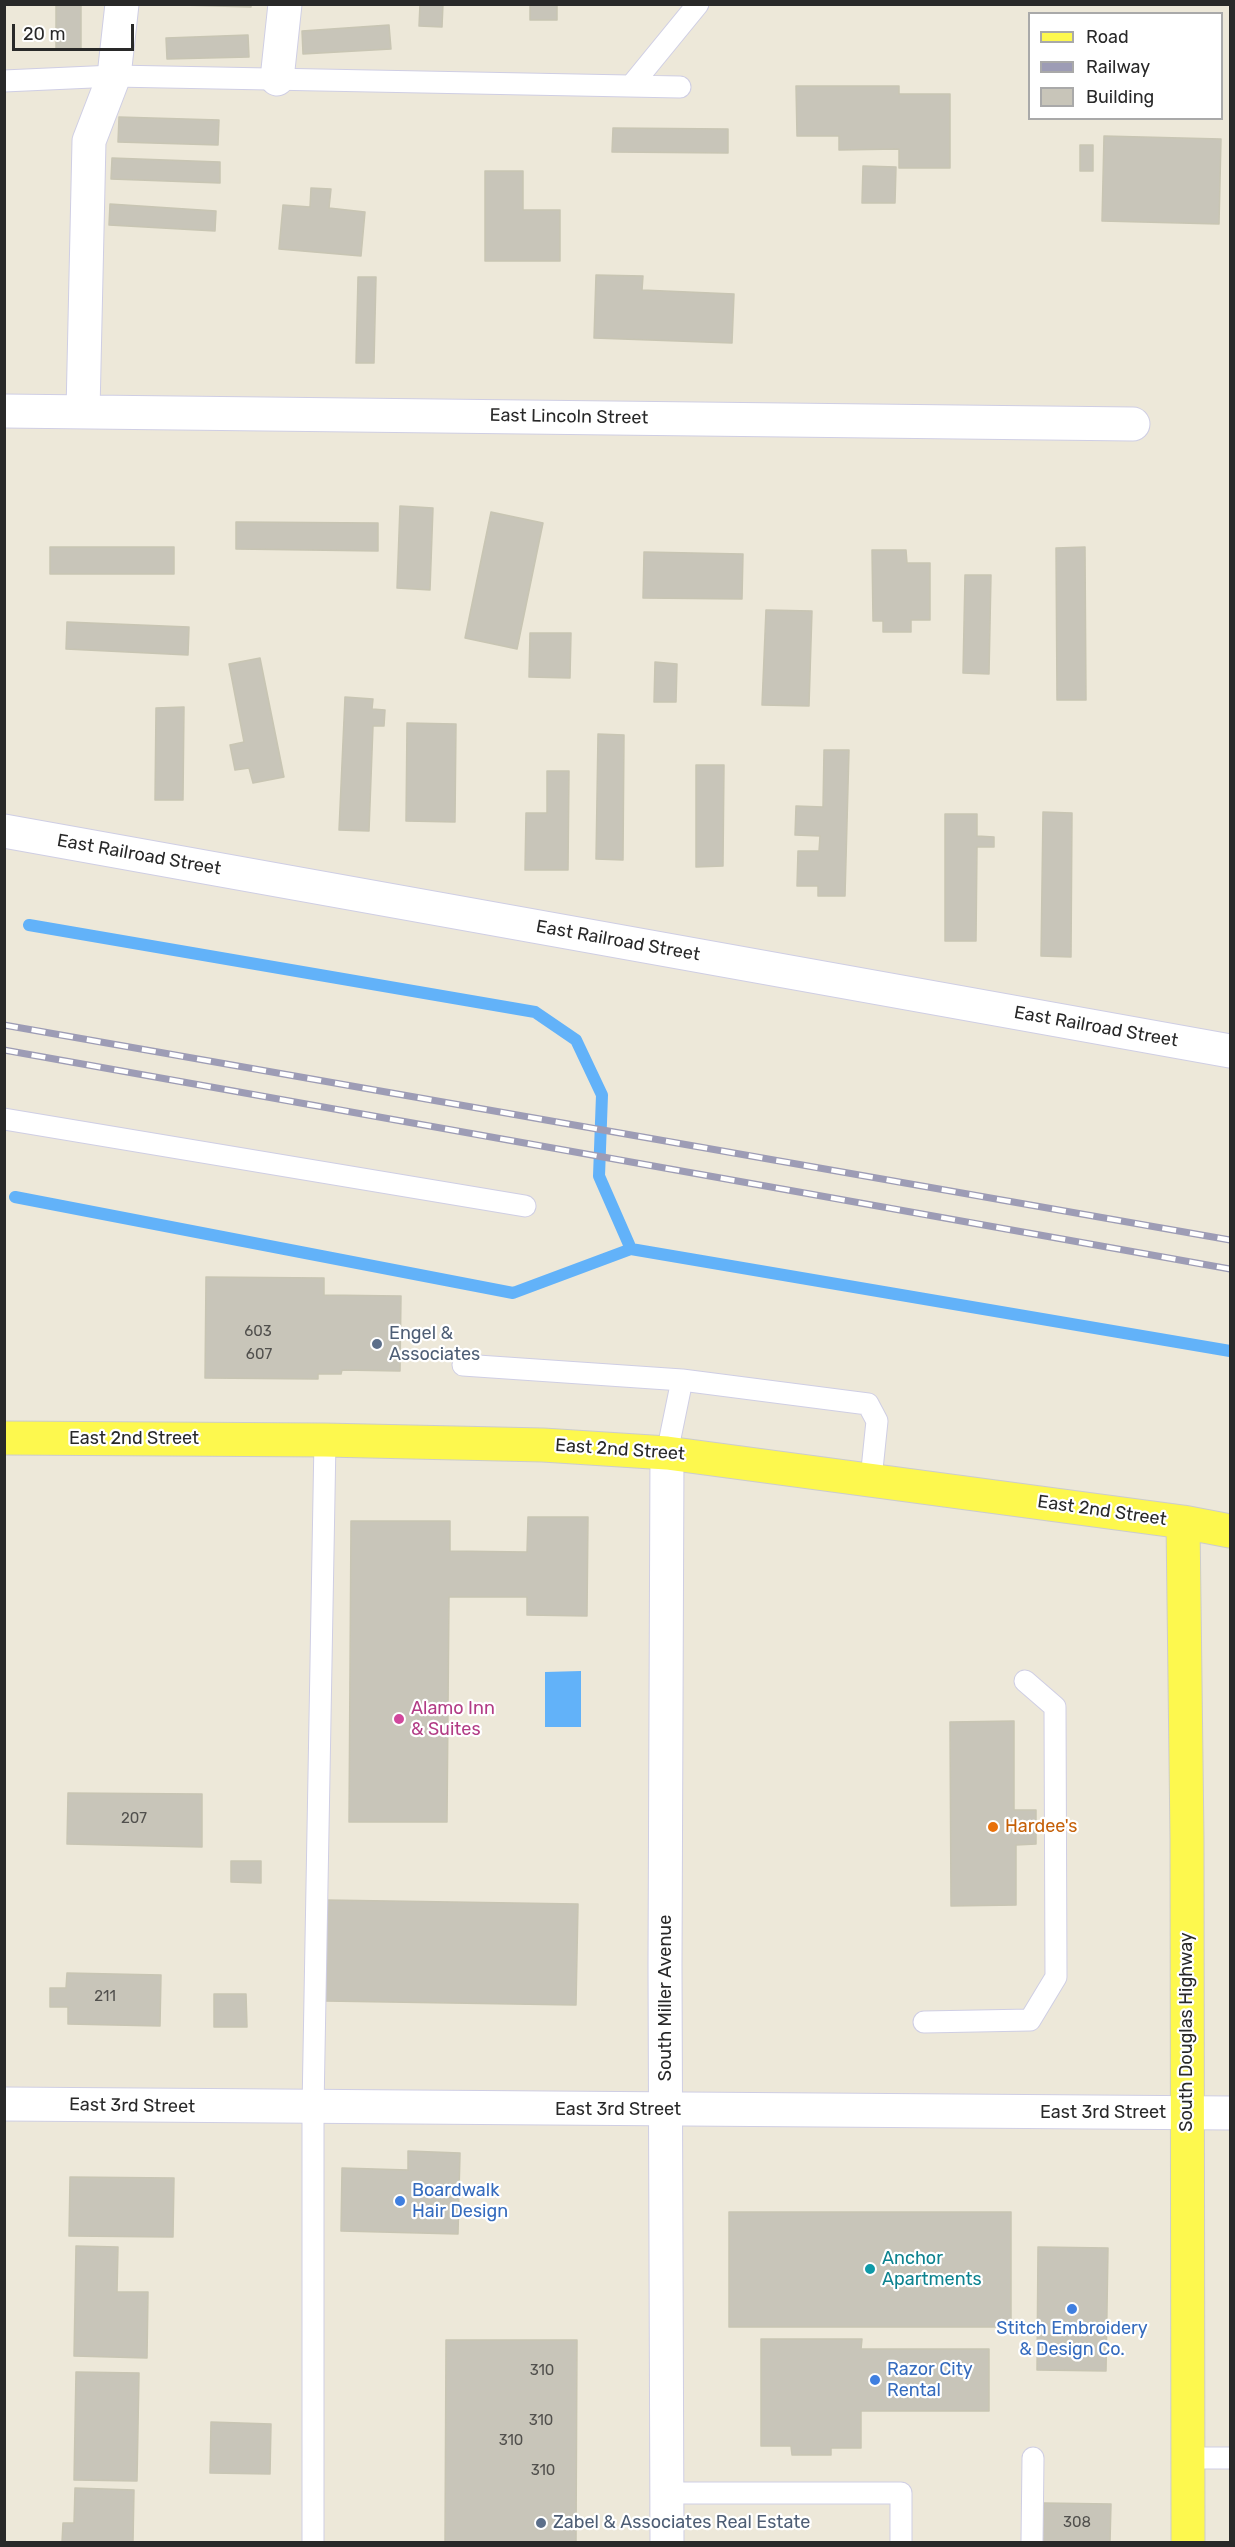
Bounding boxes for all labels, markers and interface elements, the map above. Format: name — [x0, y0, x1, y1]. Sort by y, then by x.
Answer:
scale bar — [15, 12, 136, 50]
legend — [1028, 12, 1223, 120]
text: 20 m — [23, 23, 65, 45]
text: Road — [1086, 26, 1129, 48]
text: Railway — [1086, 56, 1150, 78]
text: Building — [1086, 86, 1154, 108]
street label: East Lincoln Street — [489, 405, 649, 429]
street label: East Railroad Street — [55, 830, 223, 880]
street label: East Railroad Street — [534, 916, 702, 966]
street label: East Railroad Street — [1012, 1002, 1180, 1052]
house number: 603 — [244, 1323, 272, 1341]
place label: Engel & Associates — [389, 1323, 480, 1366]
marker: Engel & Associates — [370, 1337, 384, 1351]
house number: 607 — [246, 1346, 272, 1364]
street label: East 2nd Street — [69, 1428, 199, 1450]
street label: East 2nd Street — [554, 1435, 686, 1465]
street label: East 2nd Street — [1036, 1491, 1168, 1531]
place label: Alamo Inn & Suites — [411, 1698, 495, 1740]
marker: Alamo Inn & Suites — [392, 1712, 406, 1726]
house number: 207 — [121, 1810, 147, 1828]
place label: Hardee's — [1005, 1816, 1078, 1838]
marker: Hardee's — [986, 1820, 1000, 1834]
street label: South Miller Avenue — [655, 1915, 677, 2081]
street label: South Douglas Highway — [1176, 1932, 1198, 2132]
house number: 211 — [94, 1988, 116, 2006]
street label: East 3rd Street — [69, 2094, 195, 2118]
street label: East 3rd Street — [555, 2099, 681, 2121]
street label: East 3rd Street — [1040, 2102, 1166, 2124]
place label: Boardwalk Hair Design — [412, 2180, 508, 2222]
marker: Boardwalk Hair Design — [393, 2194, 407, 2208]
place label: Anchor Apartments — [882, 2248, 982, 2290]
marker: Anchor Apartments — [863, 2262, 877, 2276]
marker: Stitch Embroidery & Design Co. — [1065, 2302, 1079, 2316]
place label: Stitch Embroidery & Design Co. — [996, 2318, 1148, 2360]
place label: Razor City Rental — [887, 2359, 973, 2402]
house number: 310 — [530, 2362, 554, 2380]
marker: Razor City Rental — [868, 2373, 882, 2387]
house number: 310 — [529, 2412, 553, 2430]
house number: 310 — [499, 2432, 523, 2450]
house number: 310 — [531, 2462, 555, 2480]
place label: Zabel & Associates Real Estate — [553, 2512, 810, 2534]
house number: 308 — [1063, 2514, 1091, 2532]
marker: Zabel & Associates Real Estate — [534, 2516, 548, 2530]

